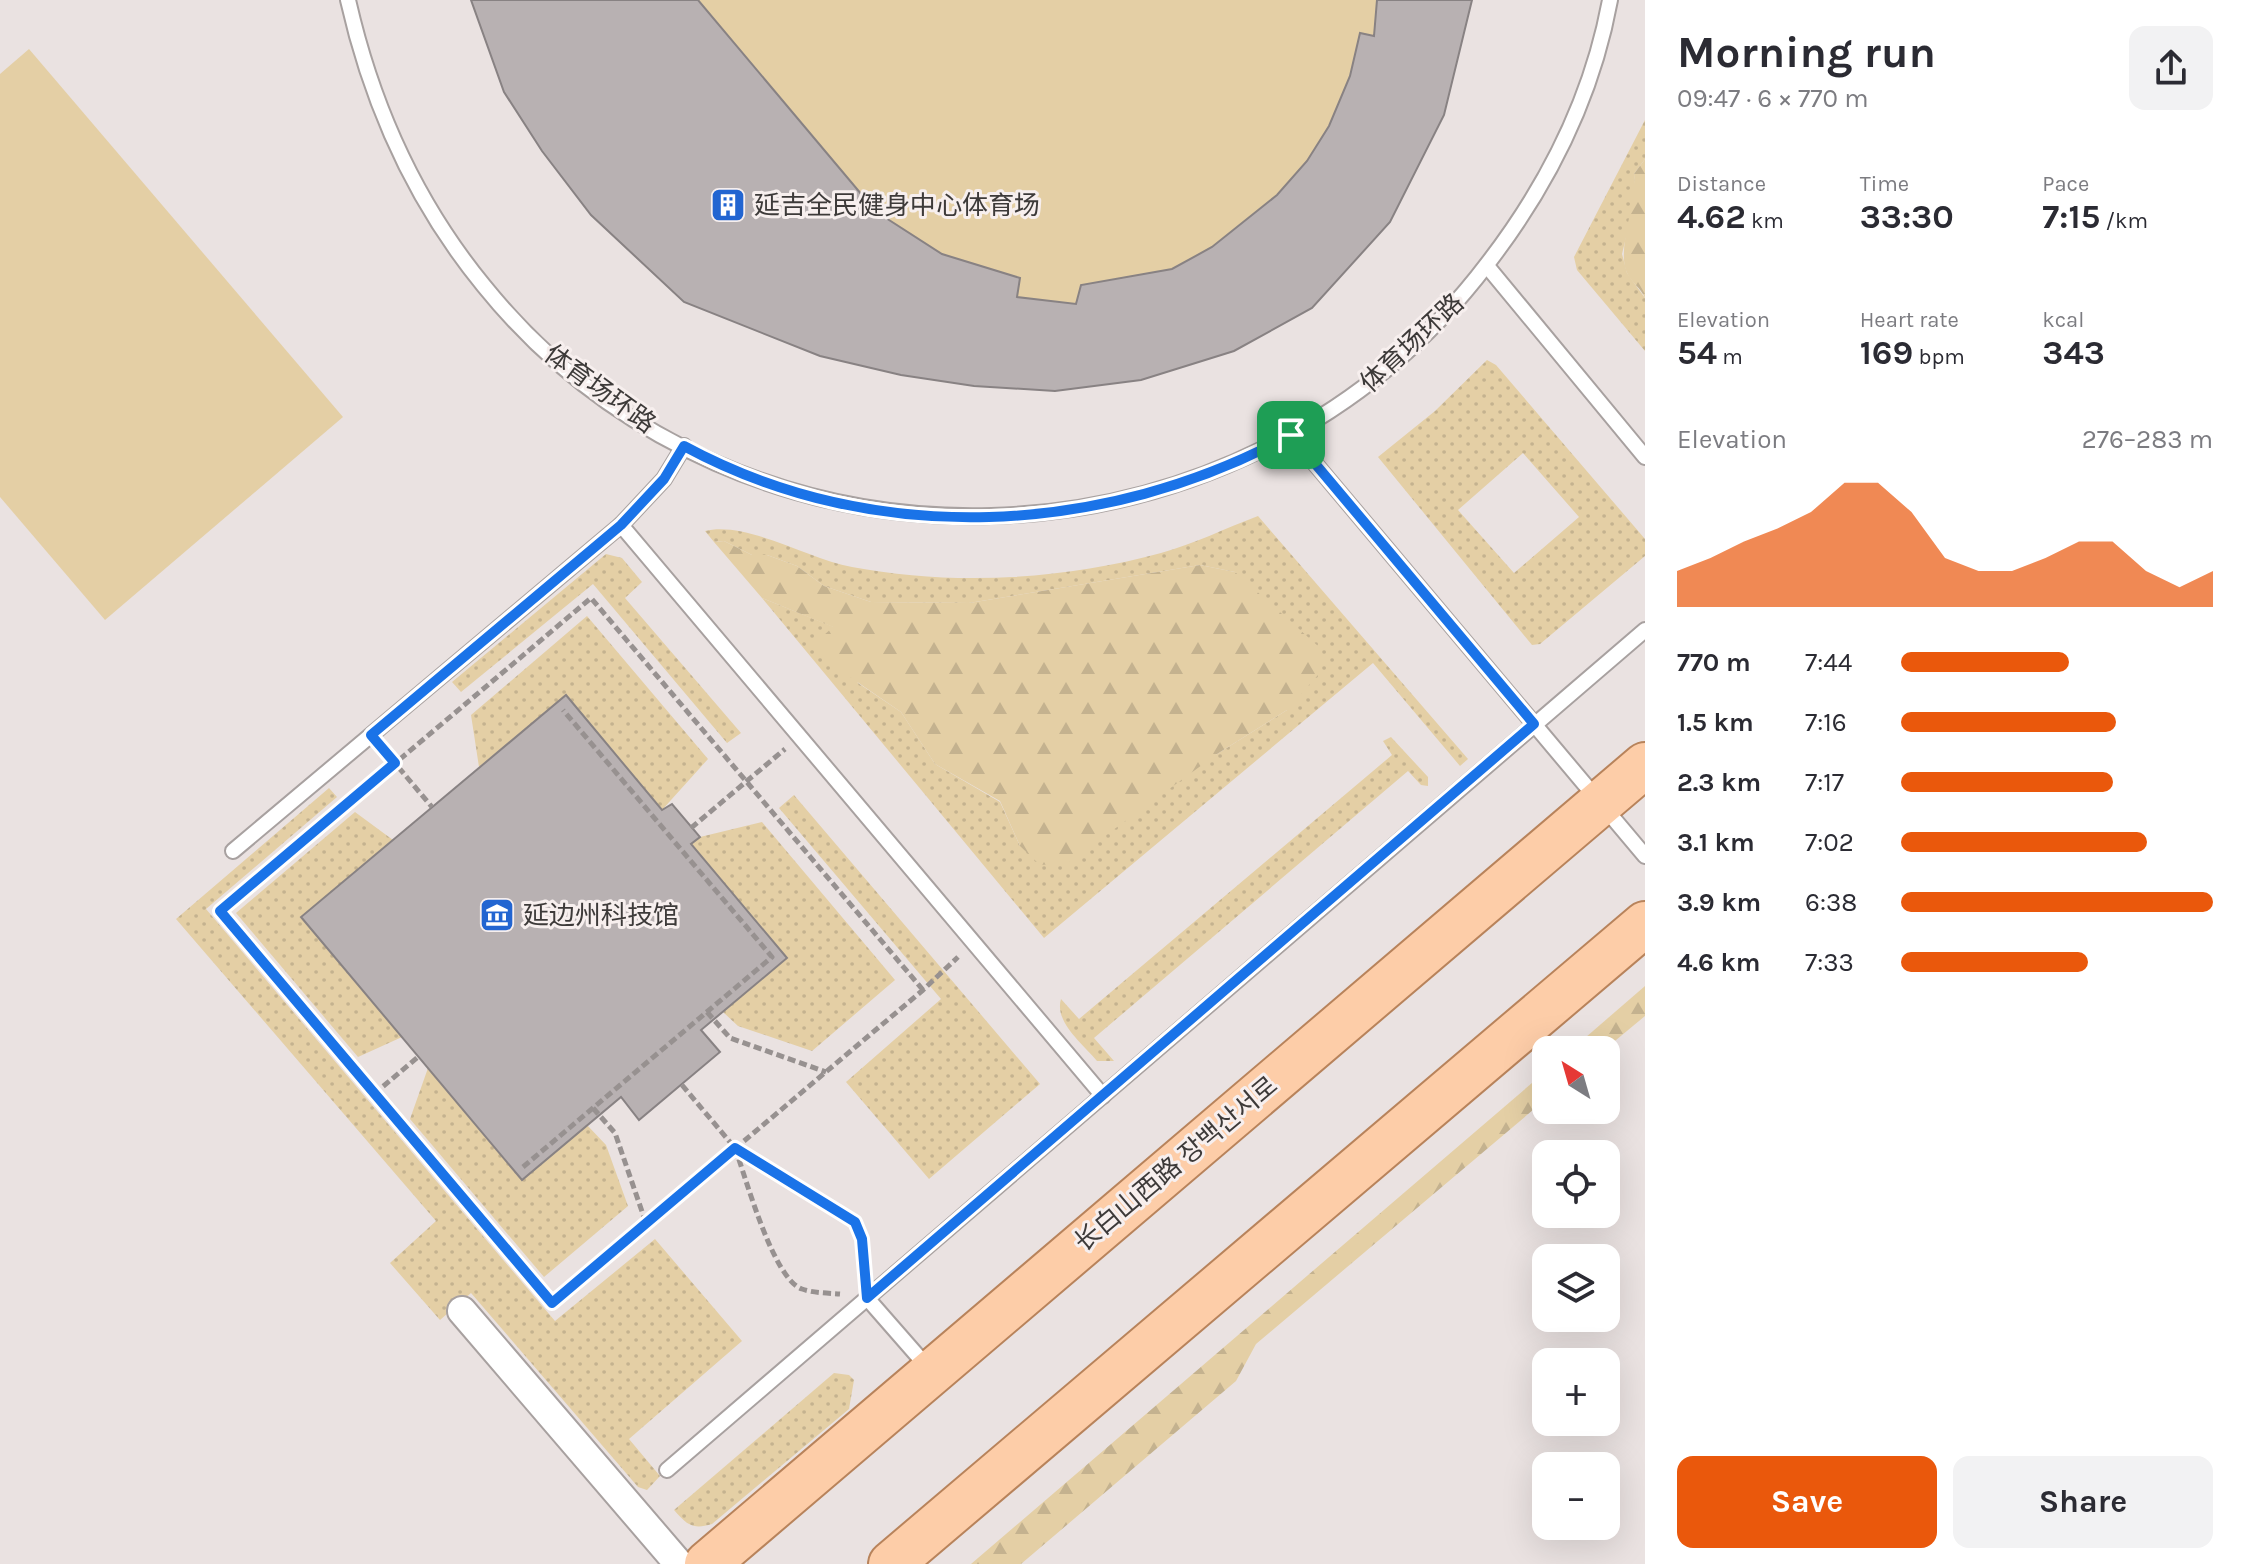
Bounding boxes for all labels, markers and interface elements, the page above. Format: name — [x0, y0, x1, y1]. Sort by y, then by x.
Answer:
button: share — [2129, 26, 2213, 110]
text: Morning run — [1677, 27, 1936, 78]
text: 09:47 · 6 × 770 m — [1677, 83, 1868, 114]
text: Distance — [1677, 171, 1766, 197]
text: Time — [1860, 171, 1909, 197]
text: Pace — [2042, 171, 2089, 197]
building icon: 延吉全民健身中心体育场 — [709, 186, 747, 224]
place label: 延吉全民健身中心体育场 — [754, 190, 1040, 221]
text: 4.62 — [1677, 197, 1746, 237]
text: 33:30 — [1860, 197, 1954, 237]
text: 7:15 — [2042, 197, 2100, 237]
text: km — [1746, 208, 1784, 234]
text: /km — [2100, 208, 2148, 234]
street label: 体育场环路 — [1354, 287, 1470, 399]
text: Elevation — [1677, 307, 1770, 333]
text: Heart rate — [1860, 307, 1959, 333]
text: kcal — [2042, 307, 2084, 333]
text: 54 — [1677, 333, 1717, 373]
text: 169 — [1860, 333, 1913, 373]
text: 343 — [2042, 333, 2105, 373]
street label: 体育场环路 — [538, 338, 662, 440]
text: m — [1717, 344, 1743, 370]
text: bpm — [1913, 344, 1965, 370]
pin — [1257, 401, 1325, 469]
icon: arrive — [1269, 413, 1313, 457]
text: Elevation — [1677, 424, 1787, 455]
text: 276–283 m — [2082, 424, 2213, 455]
text: 770 m — [1677, 647, 1751, 678]
text: 7:44 — [1805, 647, 1852, 678]
text: 1.5 km — [1677, 707, 1754, 738]
text: 7:16 — [1805, 707, 1847, 738]
text: 2.3 km — [1677, 767, 1761, 798]
text: 7:17 — [1805, 767, 1844, 798]
text: 3.1 km — [1677, 827, 1755, 858]
text: 7:02 — [1805, 827, 1854, 858]
text: 3.9 km — [1677, 887, 1761, 918]
text: 6:38 — [1805, 887, 1857, 918]
museum icon: 延边州科技馆 — [478, 896, 516, 934]
place label: 延边州科技馆 — [523, 900, 679, 931]
text: 4.6 km — [1677, 947, 1760, 978]
text: 7:33 — [1805, 947, 1854, 978]
north arrow — [1532, 1036, 1620, 1124]
map controls — [1532, 1036, 1620, 1540]
street label: 长白山西路 장백산서로 — [1068, 1070, 1284, 1258]
button: locate — [1532, 1140, 1620, 1228]
button: layers — [1532, 1244, 1620, 1332]
button: + — [1532, 1348, 1620, 1436]
button: − — [1532, 1452, 1620, 1540]
button: Save — [1677, 1456, 1937, 1548]
button: Share — [1953, 1456, 2213, 1548]

